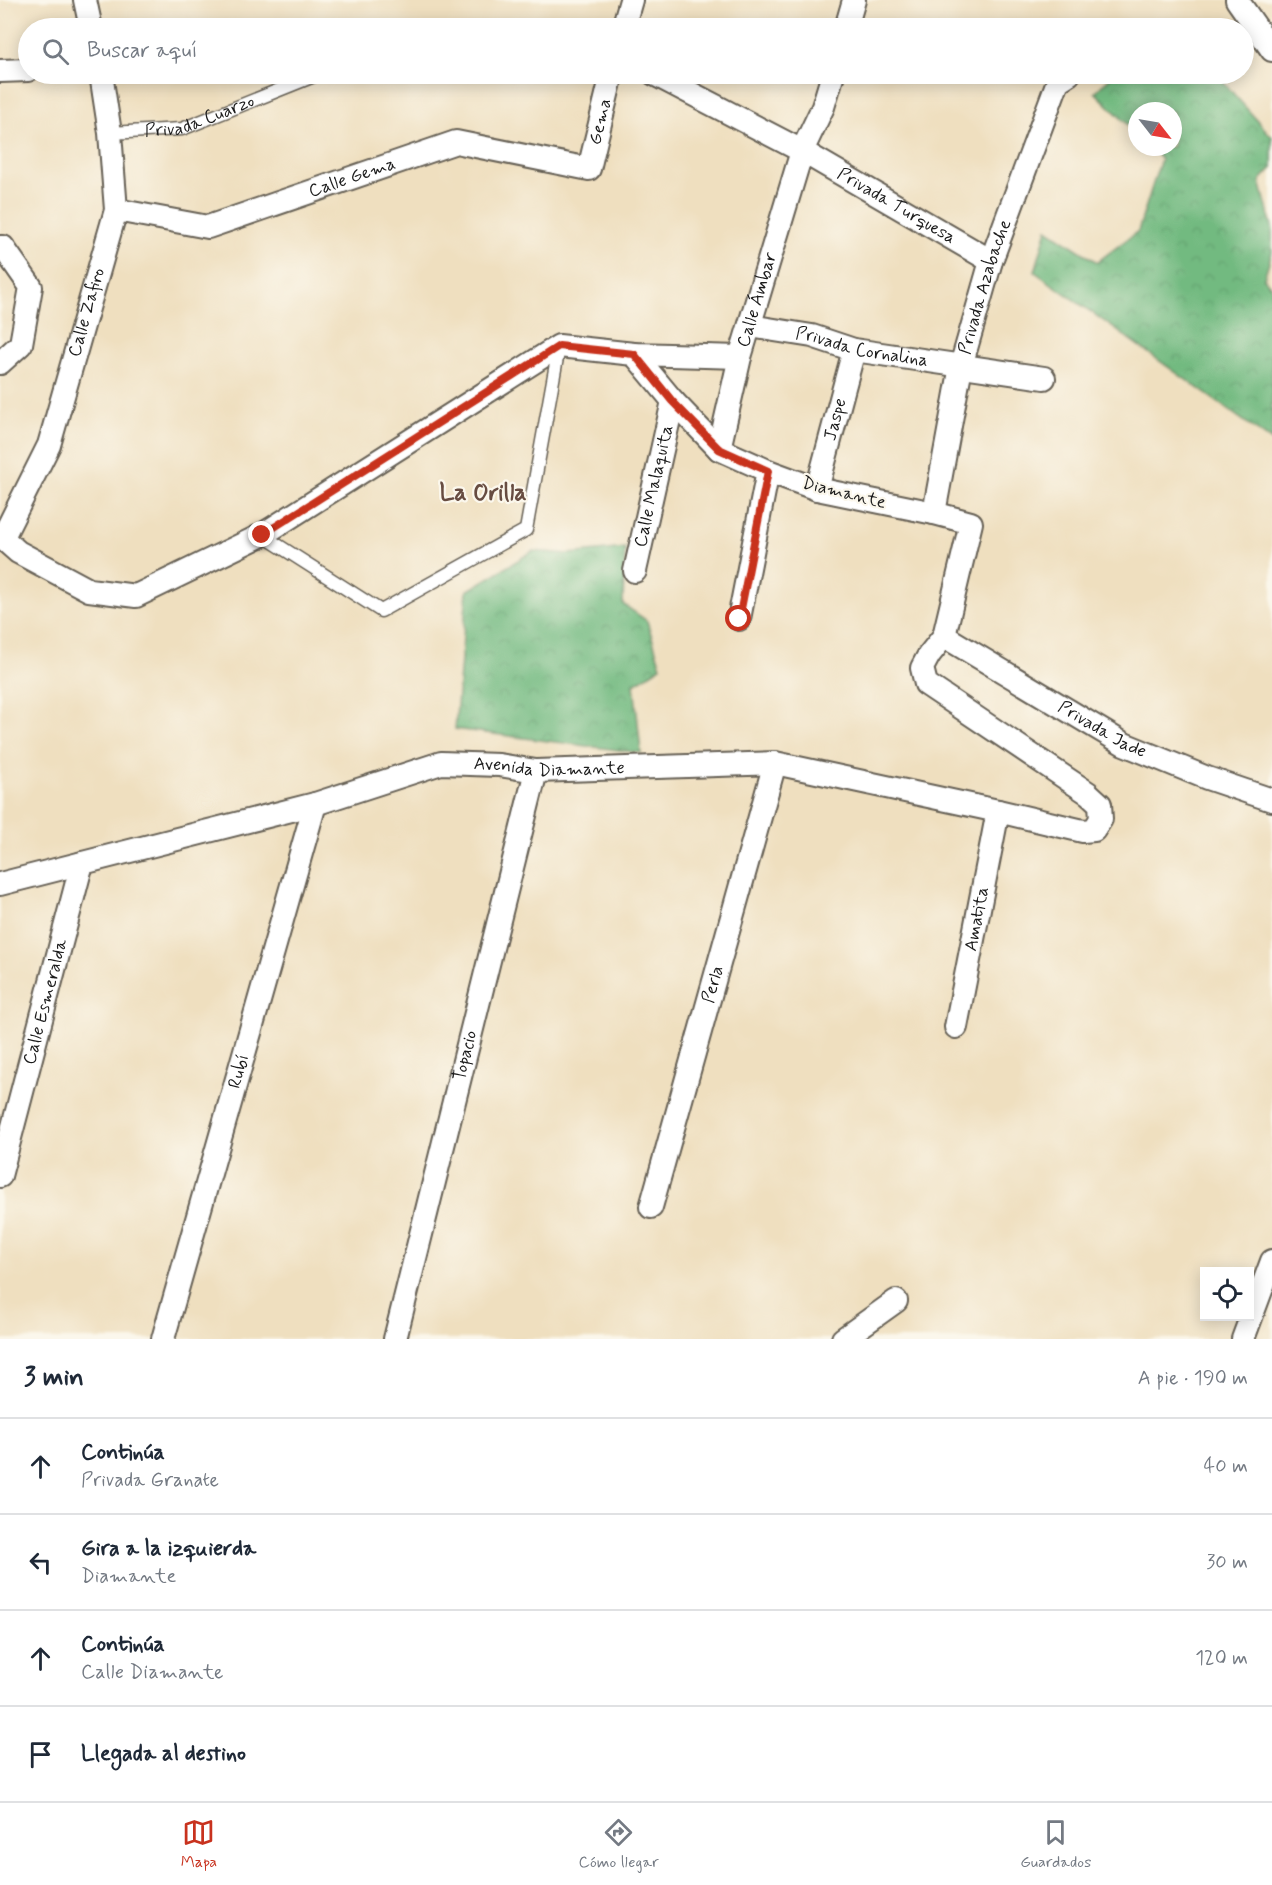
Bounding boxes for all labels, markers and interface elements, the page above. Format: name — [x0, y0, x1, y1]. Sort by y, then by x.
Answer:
search box — [18, 18, 1254, 84]
icon: search — [39, 35, 72, 68]
text: Buscar aquí — [87, 37, 198, 65]
street label: Privada Cuarzo — [144, 89, 258, 143]
street label: Gema — [583, 96, 618, 147]
north arrow — [1128, 102, 1182, 156]
street label: Calle Gema — [306, 152, 399, 204]
street label: Privada Turquesa — [833, 162, 960, 250]
street label: Privada Azabache — [953, 216, 1017, 357]
street label: Calle Ámbar — [732, 249, 783, 350]
street label: Calle Zafiro — [63, 265, 111, 360]
street label: Privada Cornalina — [794, 322, 930, 373]
street label: Jaspe — [818, 396, 853, 443]
street label: Calle Malaquita — [629, 423, 679, 550]
street label: Diamante — [799, 471, 889, 515]
district label: La Orilla — [439, 478, 527, 509]
route end — [248, 521, 274, 547]
route start — [725, 605, 751, 631]
street label: Privada Jade — [1053, 695, 1150, 764]
street label: Avenida Diamante — [473, 752, 625, 783]
street label: Amatita — [959, 885, 995, 953]
street label: Calle Esmeralda — [18, 936, 74, 1067]
street label: Perla — [696, 963, 730, 1006]
street label: Topacio — [448, 1028, 483, 1083]
street label: Rubí — [223, 1052, 255, 1091]
map controls — [1200, 1267, 1254, 1321]
button: locate — [1200, 1267, 1254, 1321]
text: 3 min — [24, 1361, 84, 1395]
text: A pie · 190 m — [1138, 1365, 1248, 1392]
text: Continúa — [81, 1439, 165, 1467]
icon: ahead — [24, 1450, 57, 1483]
text: 40 m — [1204, 1453, 1248, 1480]
text: Privada Granate — [81, 1467, 219, 1494]
text: Gira a la izquierda — [81, 1535, 256, 1563]
icon: left — [24, 1546, 57, 1579]
text: 30 m — [1206, 1549, 1248, 1576]
text: Diamante — [81, 1563, 176, 1590]
text: Continúa — [81, 1631, 165, 1659]
icon: ahead — [24, 1642, 57, 1675]
text: 120 m — [1195, 1645, 1248, 1672]
text: Calle Diamante — [81, 1659, 223, 1686]
icon: arrive — [24, 1738, 57, 1771]
text: Llegada al destino — [81, 1740, 246, 1768]
tab: Mapa — [181, 1816, 217, 1873]
tab: Cómo llegar — [579, 1816, 659, 1873]
tab: Guardados — [1020, 1816, 1091, 1873]

